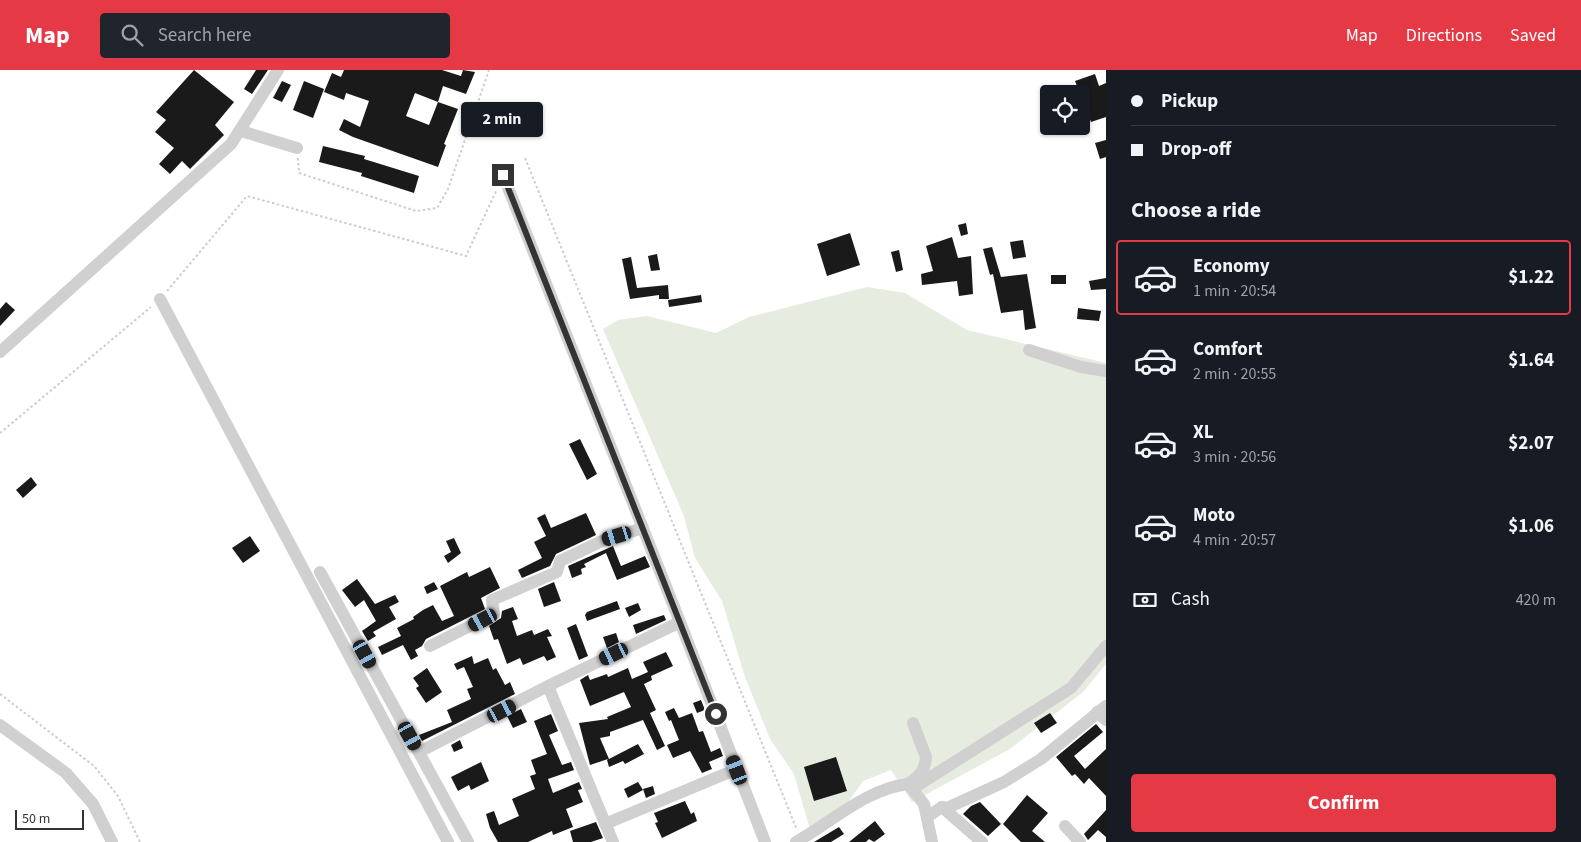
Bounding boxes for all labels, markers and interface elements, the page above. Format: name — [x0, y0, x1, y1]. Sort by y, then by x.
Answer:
search box — [100, 13, 450, 58]
text: Map — [25, 18, 70, 53]
icon: search — [118, 21, 146, 49]
text: Search here — [158, 22, 251, 49]
text: Map — [1346, 23, 1378, 48]
text: Directions — [1406, 23, 1482, 48]
text: Saved — [1510, 23, 1556, 48]
map controls — [1040, 85, 1090, 135]
button: locate — [1040, 85, 1090, 135]
text: Pickup — [1161, 88, 1218, 115]
callout: 2 min — [462, 102, 544, 138]
text: 2 min — [483, 108, 521, 130]
text: Drop-off — [1161, 136, 1231, 163]
route end — [492, 164, 514, 186]
text: Choose a ride — [1131, 194, 1261, 226]
text: Economy — [1193, 253, 1270, 280]
icon: car — [1133, 255, 1178, 300]
text: $1.22 — [1508, 264, 1554, 291]
text: 1 min · 20:54 — [1193, 280, 1276, 302]
text: Comfort — [1193, 336, 1263, 363]
icon: car — [1133, 338, 1178, 383]
text: $1.64 — [1508, 347, 1554, 374]
text: 2 min · 20:55 — [1193, 363, 1276, 385]
text: XL — [1193, 419, 1214, 446]
icon: car — [1133, 421, 1178, 466]
text: $2.07 — [1508, 430, 1554, 457]
text: 3 min · 20:56 — [1193, 446, 1276, 468]
text: Moto — [1193, 502, 1235, 529]
icon: car — [1133, 504, 1178, 549]
text: $1.06 — [1508, 513, 1554, 540]
car — [600, 524, 633, 548]
text: 4 min · 20:57 — [1193, 529, 1276, 551]
icon: cash — [1131, 586, 1159, 614]
text: Cash — [1171, 586, 1210, 613]
text: 420 m — [1516, 589, 1556, 611]
car — [466, 606, 499, 634]
car — [351, 637, 378, 671]
car — [597, 641, 630, 667]
car — [485, 698, 518, 724]
route start — [705, 703, 727, 725]
car — [396, 719, 423, 753]
car — [724, 753, 749, 787]
button: Confirm — [1131, 774, 1556, 832]
scale bar — [15, 807, 84, 830]
text: 50 m — [22, 809, 50, 829]

